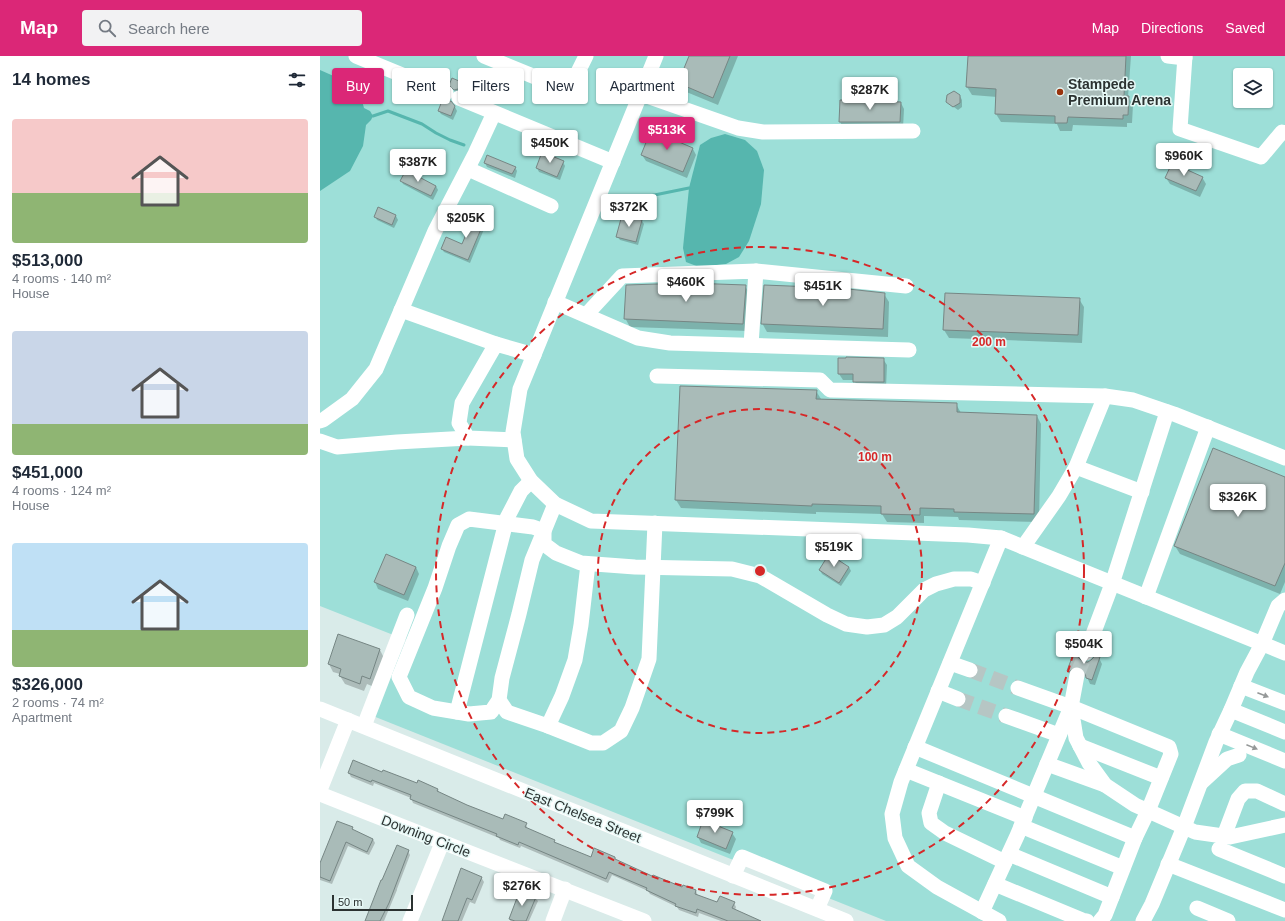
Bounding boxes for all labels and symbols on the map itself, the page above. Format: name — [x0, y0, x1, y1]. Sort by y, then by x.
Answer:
place label: Stampede Premium Arena — [1068, 76, 1171, 108]
pin: $287K — [842, 77, 898, 111]
marker: Stampede Premium Arena — [1055, 87, 1065, 97]
pin: $513K — [639, 117, 695, 151]
pin: $450K — [522, 130, 578, 164]
pin: $960K — [1156, 143, 1212, 177]
pin: $387K — [390, 149, 446, 183]
pin: $372K — [601, 194, 657, 228]
pin: $205K — [438, 205, 494, 239]
pin: $460K — [658, 269, 714, 303]
pin: $451K — [795, 273, 851, 307]
text: 200 m — [972, 335, 1006, 349]
text: 100 m — [858, 450, 892, 464]
pin: $326K — [1210, 484, 1266, 518]
pin: $519K — [806, 534, 862, 568]
centre of rings — [753, 564, 767, 578]
pin: $504K — [1056, 631, 1112, 665]
one-way arrow — [1258, 692, 1270, 698]
one-way arrow — [1247, 744, 1258, 750]
street label: East Chelsea Street — [522, 784, 644, 846]
pin: $799K — [687, 800, 743, 834]
street label: Downing Circle — [379, 812, 473, 860]
pin: $276K — [494, 873, 550, 907]
scale bar — [332, 893, 413, 912]

